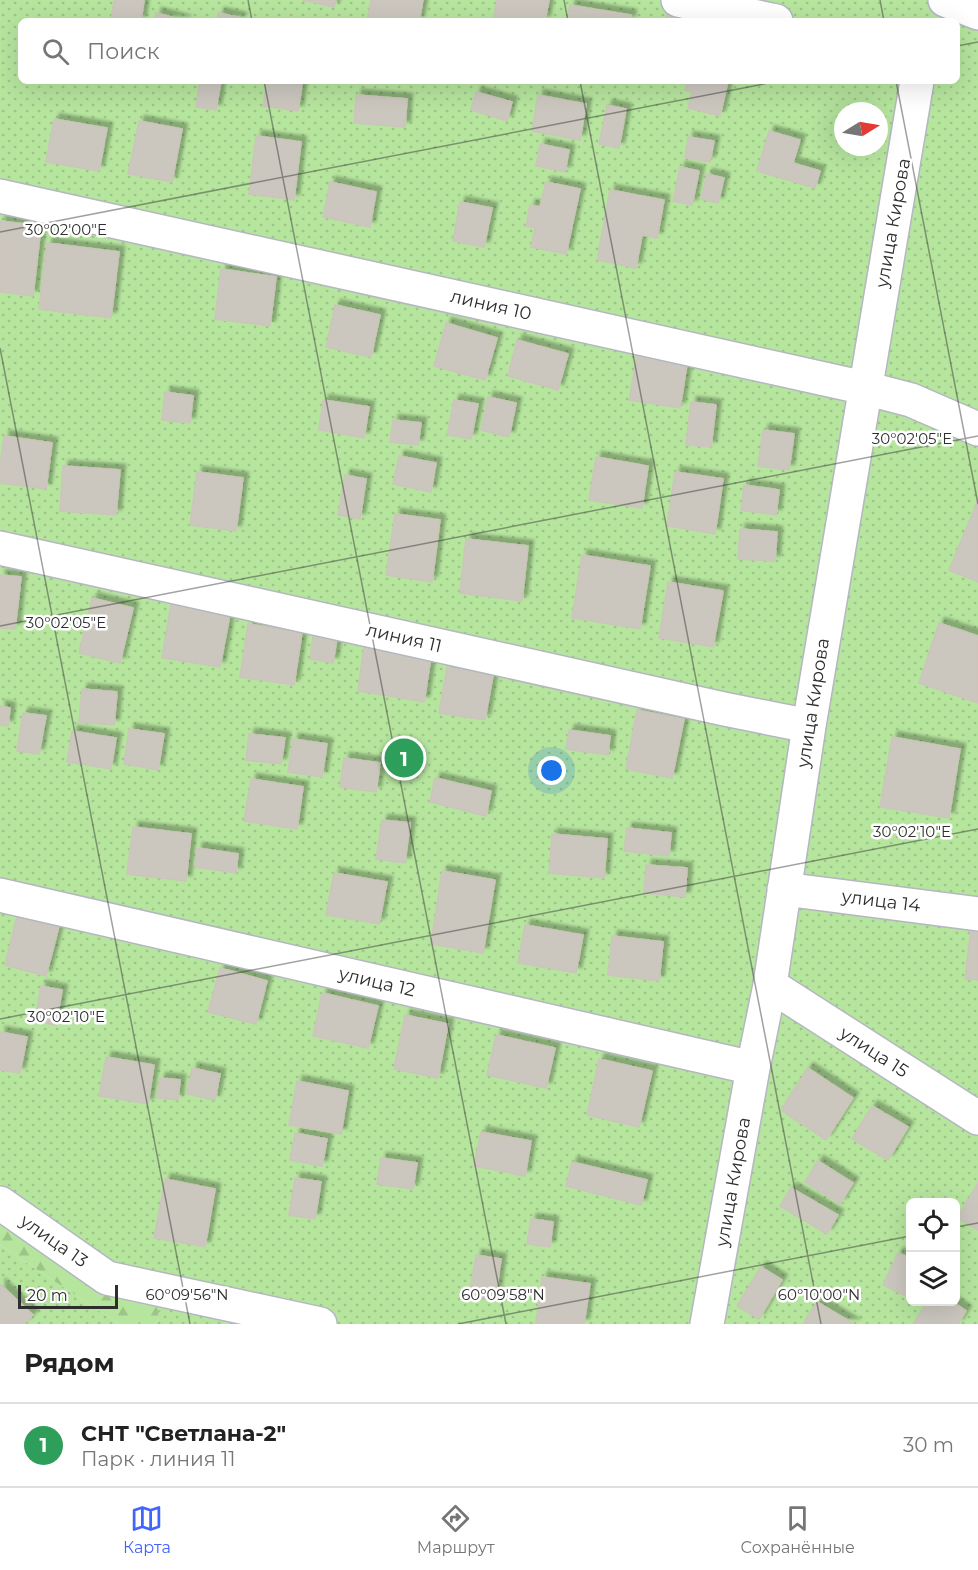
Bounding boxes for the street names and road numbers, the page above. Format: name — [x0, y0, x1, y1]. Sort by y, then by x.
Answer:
street label: улица Кирова — [871, 157, 915, 290]
street label: линия 10 — [448, 285, 534, 325]
street label: линия 11 — [364, 619, 444, 657]
street label: улица Кирова — [792, 637, 834, 770]
street label: улица 14 — [839, 885, 922, 917]
street label: улица 12 — [336, 962, 417, 1001]
street label: улица 15 — [835, 1021, 913, 1082]
street label: улица Кирова — [711, 1116, 755, 1249]
street label: улица 13 — [15, 1209, 92, 1272]

